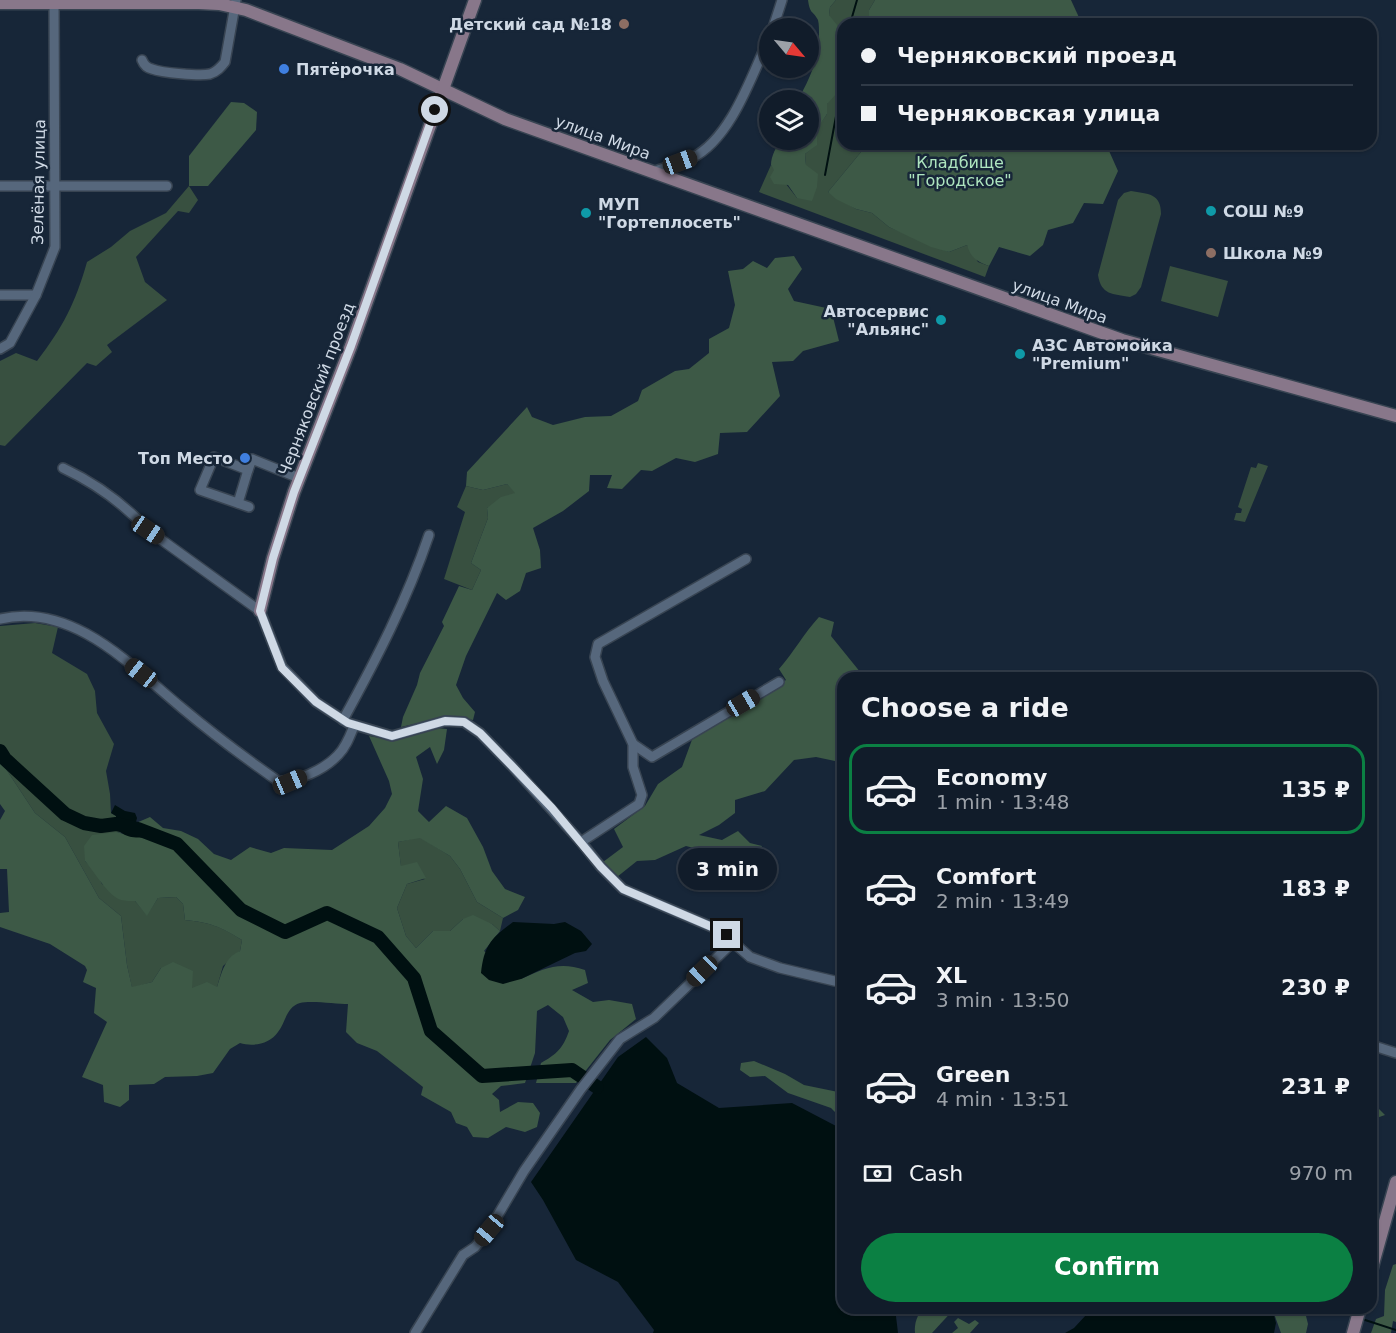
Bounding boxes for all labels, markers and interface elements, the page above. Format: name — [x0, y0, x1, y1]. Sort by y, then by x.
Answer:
place label: Детский сад №18 — [449, 15, 612, 34]
marker: Детский сад №18 — [617, 17, 631, 31]
north arrow — [759, 18, 819, 78]
map controls — [759, 18, 819, 150]
text: Черняковский проезд — [897, 43, 1177, 68]
place label: Пятёрочка — [296, 60, 395, 79]
marker: Пятёрочка — [277, 62, 291, 76]
button: layers — [759, 90, 819, 150]
route start — [421, 96, 448, 123]
text: Черняковская улица — [897, 101, 1160, 126]
street label: улица Мира — [553, 111, 653, 164]
street label: Зелёная улица — [28, 119, 49, 245]
car — [660, 147, 700, 177]
park label: Кладбище "Городское" — [908, 153, 1012, 190]
place label: МУП "Гортеплосеть" — [598, 195, 741, 232]
place label: СОШ №9 — [1223, 202, 1304, 221]
marker: СОШ №9 — [1204, 204, 1218, 218]
marker: МУП "Гортеплосеть" — [579, 206, 593, 220]
place label: Школа №9 — [1223, 244, 1323, 263]
marker: Школа №9 — [1204, 246, 1218, 260]
street label: улица Мира — [1010, 275, 1110, 328]
street label: Черняковский проезд — [275, 300, 358, 479]
place label: Автосервис "Альянс" — [824, 302, 929, 339]
marker: Автосервис "Альянс" — [934, 313, 948, 327]
place label: АЗС Автомойка "Premium" — [1032, 336, 1173, 373]
marker: АЗС Автомойка "Premium" — [1013, 347, 1027, 361]
place label: Топ Место — [138, 449, 233, 468]
marker: Топ Место — [238, 451, 252, 465]
car — [128, 512, 168, 548]
car — [121, 655, 161, 691]
car — [723, 686, 763, 720]
text: Choose a ride — [861, 692, 1069, 723]
icon: car — [864, 762, 918, 816]
text: Economy — [936, 765, 1047, 790]
car — [270, 767, 310, 797]
text: 135 ₽ — [1281, 777, 1350, 802]
text: 1 min · 13:48 — [936, 790, 1070, 814]
callout: 3 min — [678, 848, 777, 890]
text: 3 min — [696, 857, 759, 881]
icon: car — [864, 861, 918, 915]
text: Comfort — [936, 864, 1036, 889]
text: 183 ₽ — [1281, 876, 1350, 901]
text: 2 min · 13:49 — [936, 889, 1070, 913]
route end — [713, 921, 740, 948]
car — [683, 952, 721, 990]
icon: car — [864, 960, 918, 1014]
text: XL — [936, 963, 967, 988]
text: 230 ₽ — [1281, 975, 1350, 1000]
text: 3 min · 13:50 — [936, 988, 1070, 1012]
icon: car — [864, 1059, 918, 1113]
text: Green — [936, 1062, 1010, 1087]
text: 231 ₽ — [1281, 1074, 1350, 1099]
text: 4 min · 13:51 — [936, 1087, 1070, 1111]
icon: cash — [861, 1157, 894, 1190]
text: Cash — [909, 1161, 963, 1186]
text: 970 m — [1289, 1161, 1353, 1185]
car — [471, 1210, 507, 1250]
button: Confirm — [861, 1233, 1353, 1302]

